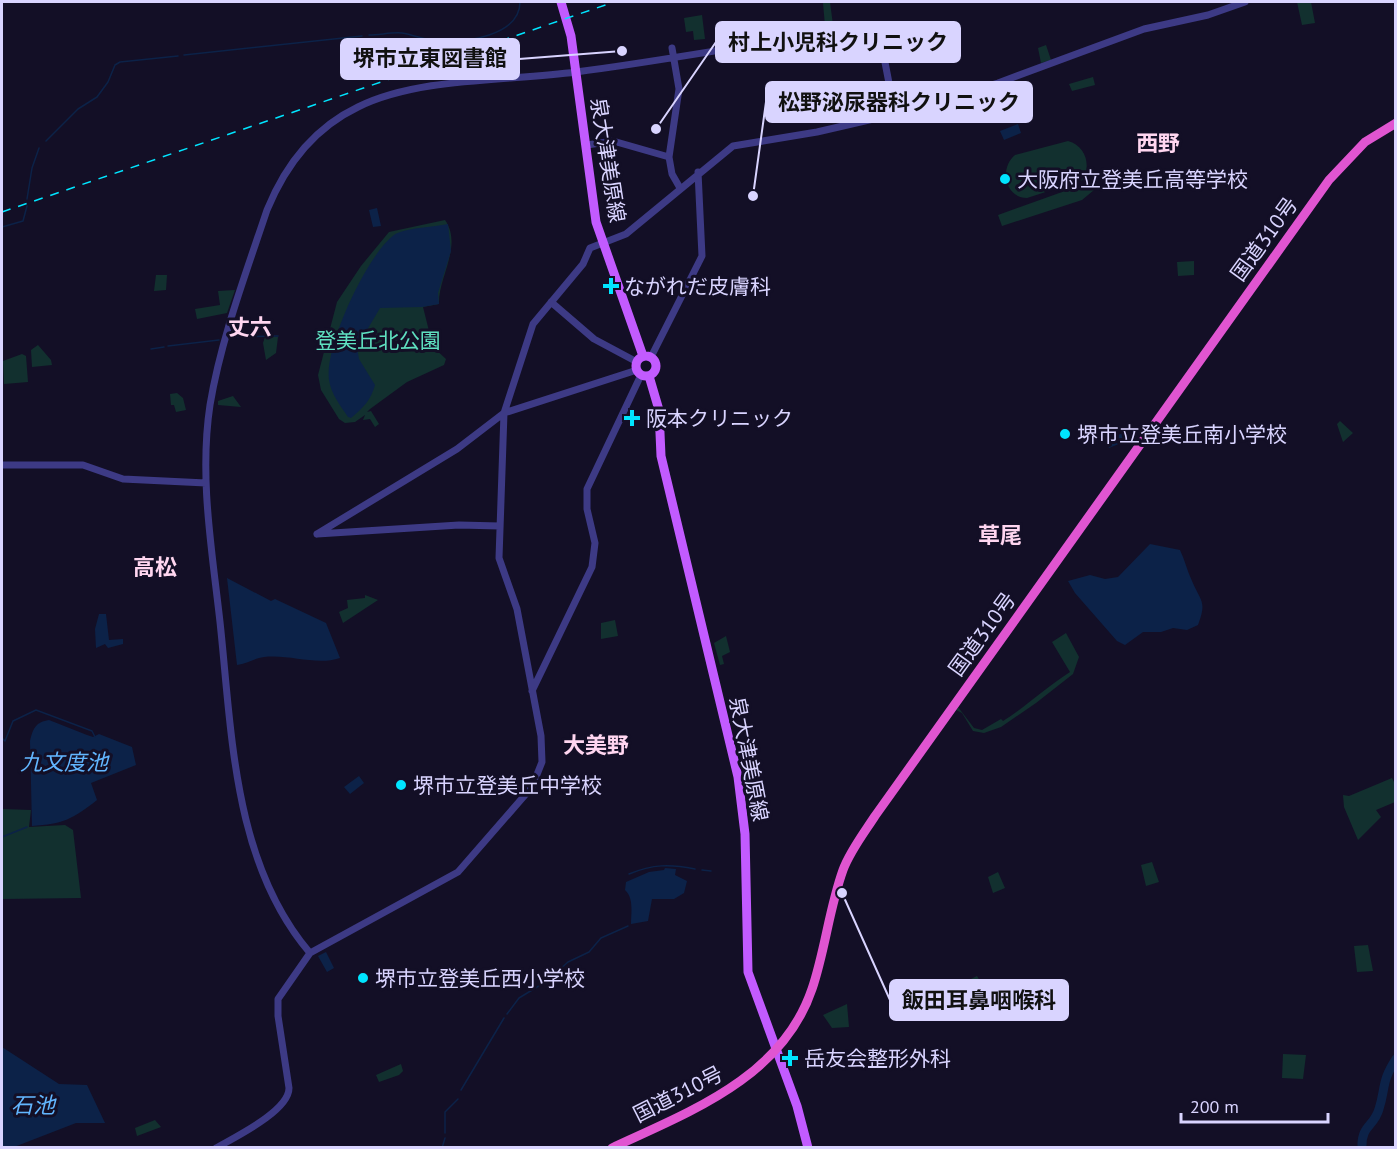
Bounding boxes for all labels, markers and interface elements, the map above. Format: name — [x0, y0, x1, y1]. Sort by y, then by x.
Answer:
callout: 村上小児科クリニック — [716, 22, 960, 62]
text: 村上小児科クリニック — [728, 28, 948, 56]
callout: 堺市立東図書館 — [341, 39, 519, 79]
text: 堺市立東図書館 — [353, 44, 507, 72]
callout: 松野泌尿器科クリニック — [766, 82, 1032, 122]
text: 松野泌尿器科クリニック — [778, 88, 1020, 116]
street label: 泉大津美原線 — [585, 96, 631, 224]
district label: 西野 — [1136, 129, 1180, 157]
place label: 大阪府立登美丘高等学校 — [1017, 166, 1248, 193]
marker: 大阪府立登美丘高等学校 — [998, 172, 1012, 186]
street label: 国道310号 — [1224, 192, 1304, 286]
place label: ながれだ皮膚科 — [624, 273, 771, 300]
marker: ながれだ皮膚科 — [602, 277, 620, 295]
district label: 丈六 — [228, 313, 272, 341]
park label: 登美丘北公園 — [315, 327, 441, 354]
place label: 阪本クリニック — [646, 405, 793, 432]
marker: 阪本クリニック — [623, 409, 641, 427]
place label: 堺市立登美丘南小学校 — [1077, 421, 1287, 448]
marker: 堺市立登美丘南小学校 — [1058, 427, 1072, 441]
district label: 草尾 — [978, 521, 1022, 549]
district label: 高松 — [133, 553, 177, 581]
street label: 国道310号 — [942, 587, 1022, 681]
street label: 泉大津美原線 — [724, 695, 774, 823]
district label: 大美野 — [563, 731, 629, 759]
water label: 九文度池 — [20, 748, 110, 776]
place label: 堺市立登美丘中学校 — [413, 772, 602, 799]
marker: 堺市立登美丘中学校 — [394, 778, 408, 792]
place label: 堺市立登美丘西小学校 — [375, 965, 585, 992]
marker: 堺市立登美丘西小学校 — [356, 971, 370, 985]
callout: 飯田耳鼻咽喉科 — [890, 980, 1068, 1020]
text: 飯田耳鼻咽喉科 — [901, 986, 1056, 1014]
place label: 岳友会整形外科 — [804, 1045, 951, 1072]
marker: 岳友会整形外科 — [781, 1049, 799, 1067]
street label: 国道310号 — [629, 1060, 727, 1128]
scale bar — [1181, 1086, 1328, 1124]
water label: 石池 — [11, 1091, 57, 1119]
text: 200 m — [1190, 1095, 1239, 1118]

